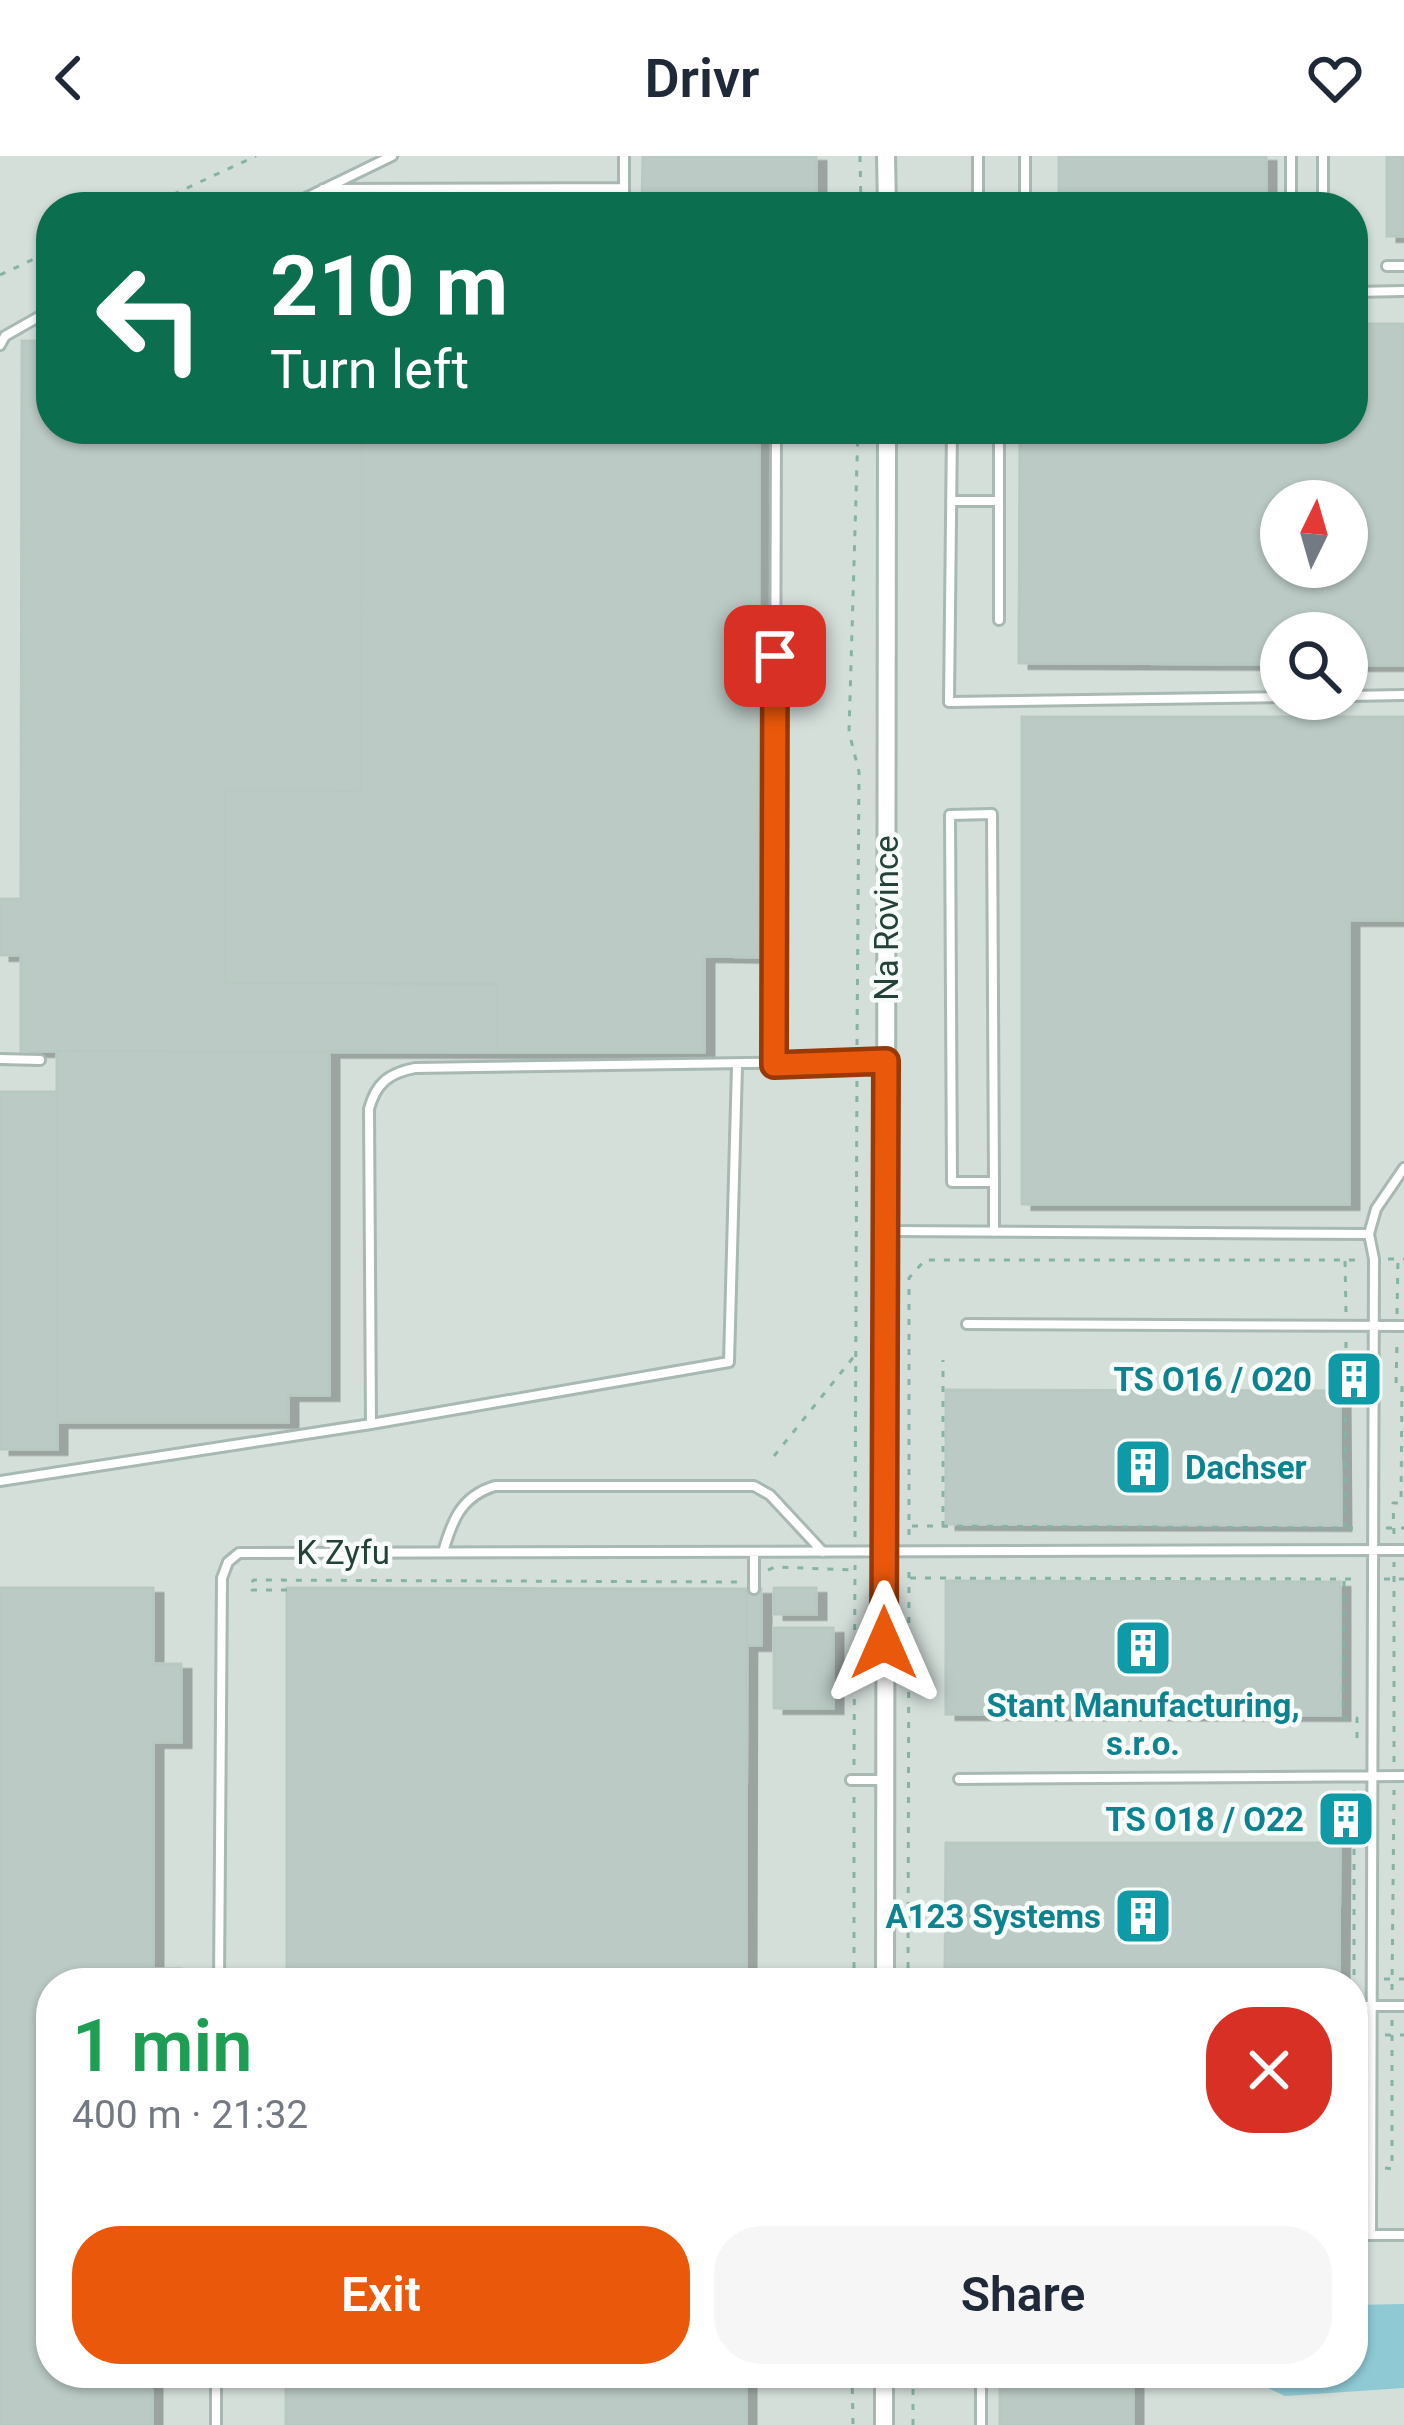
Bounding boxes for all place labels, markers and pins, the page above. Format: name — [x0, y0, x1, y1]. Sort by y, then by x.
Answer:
pin — [724, 605, 826, 707]
building icon: TS O16 / O20 — [1323, 1348, 1385, 1410]
place label: TS O16 / O20 — [1113, 1360, 1312, 1399]
building icon: Dachser — [1112, 1436, 1174, 1498]
place label: Dachser — [1185, 1448, 1307, 1487]
building icon: Stant Manufacturing, s.r.o. — [1112, 1617, 1174, 1679]
place label: Stant Manufacturing, s.r.o. — [986, 1686, 1300, 1763]
building icon: TS O18 / O22 — [1315, 1788, 1377, 1850]
place label: TS O18 / O22 — [1105, 1800, 1304, 1839]
building icon: A123 Systems — [1112, 1885, 1174, 1947]
place label: A123 Systems — [885, 1897, 1101, 1936]

